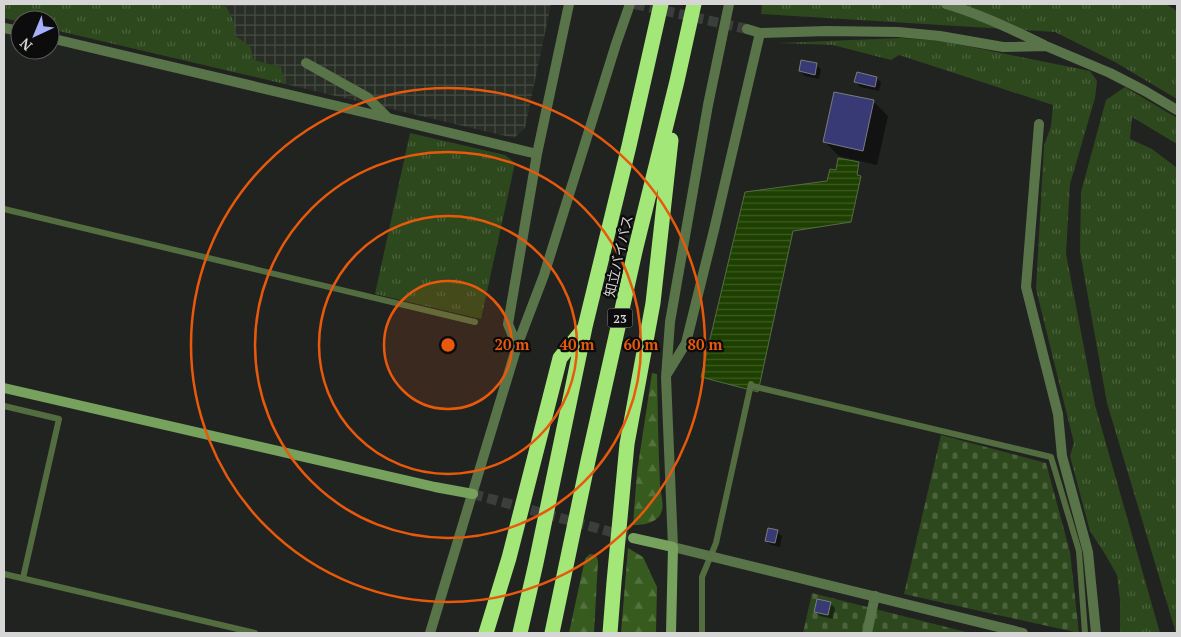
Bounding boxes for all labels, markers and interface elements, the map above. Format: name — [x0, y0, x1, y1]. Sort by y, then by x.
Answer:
north arrow — [10, 10, 60, 60]
text: N — [15, 34, 36, 55]
street label: 知立バイパス — [599, 213, 637, 299]
road number: 23 — [608, 308, 632, 328]
text: 20 m — [495, 334, 530, 354]
text: 40 m — [560, 334, 595, 354]
text: 60 m — [624, 334, 659, 354]
text: 80 m — [688, 334, 723, 354]
centre of rings — [439, 336, 457, 354]

